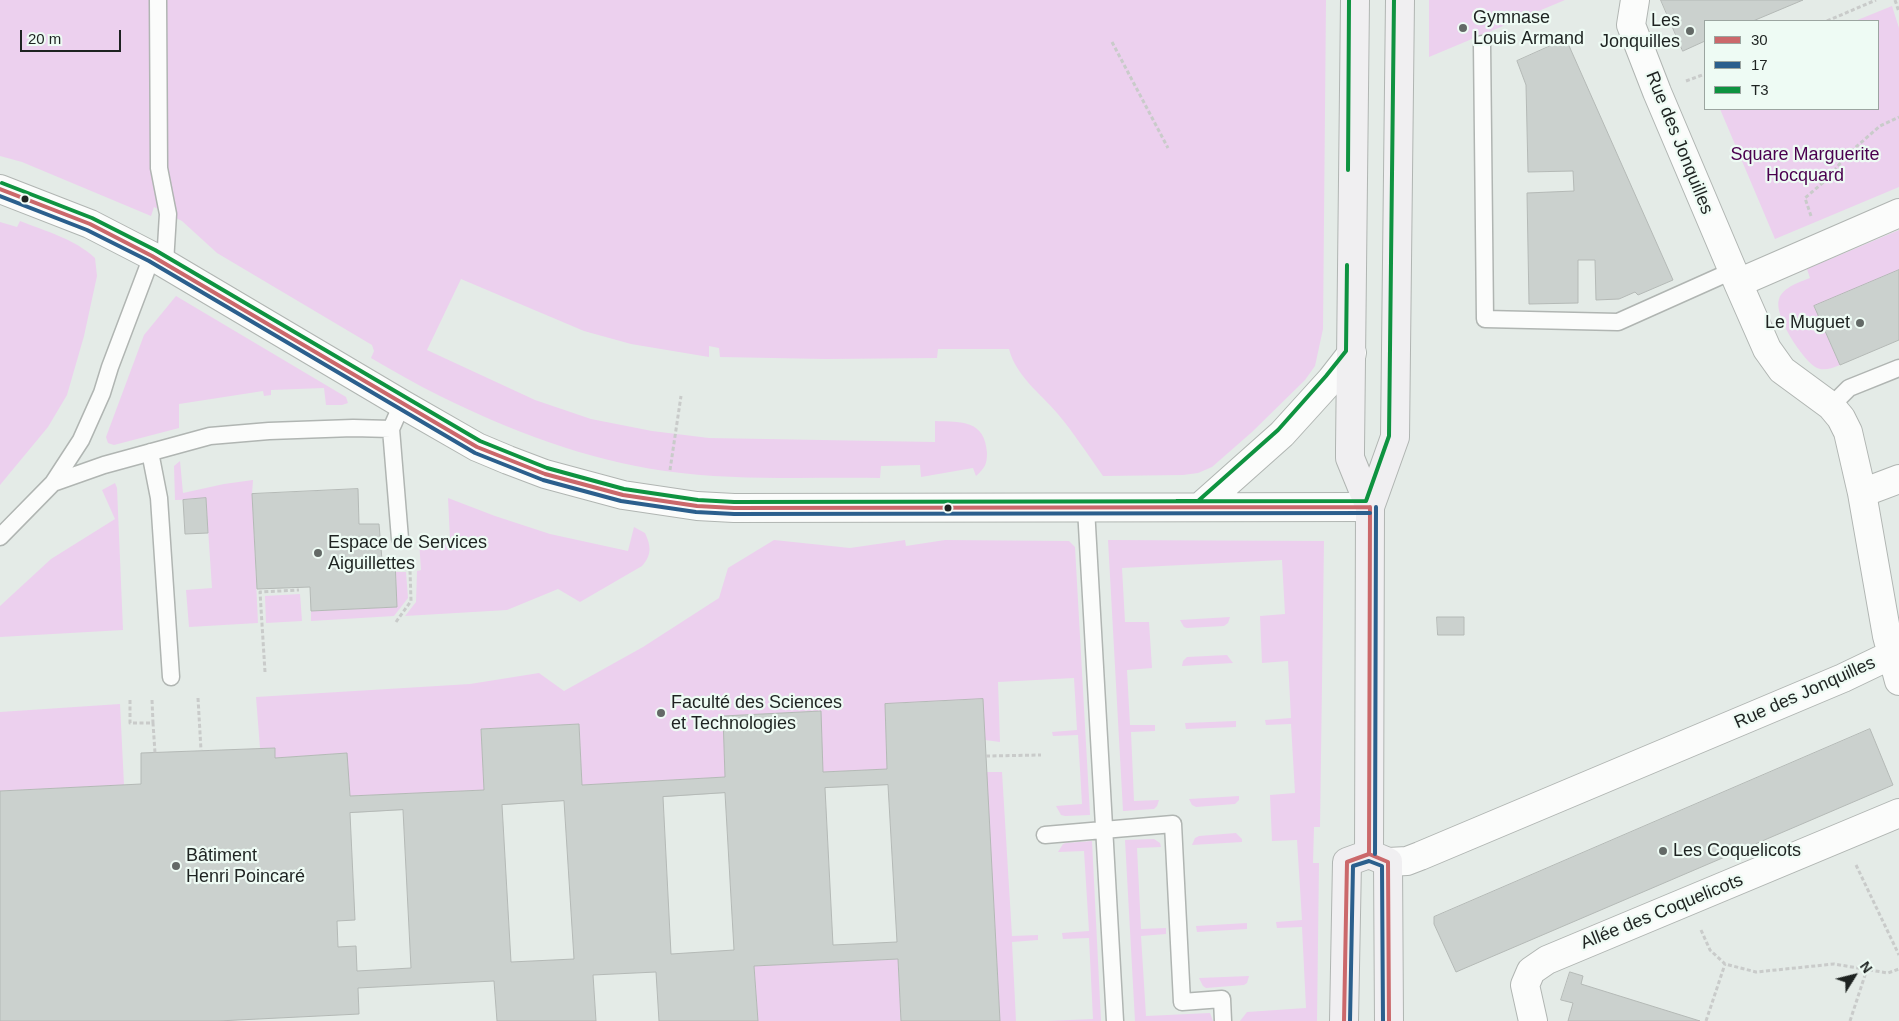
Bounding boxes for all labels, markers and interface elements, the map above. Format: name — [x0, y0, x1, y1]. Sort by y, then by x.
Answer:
place label: Gymnase Louis Armand — [1473, 7, 1584, 50]
place label: Les Jonquilles — [1600, 10, 1680, 52]
scale bar — [22, 20, 124, 52]
legend — [1704, 20, 1879, 110]
marker: Gymnase Louis Armand — [1457, 22, 1469, 34]
marker: Les Jonquilles — [1684, 25, 1696, 37]
text: 20 m — [28, 30, 61, 47]
text: 30 — [1751, 31, 1768, 48]
text: 17 — [1751, 56, 1768, 73]
street label: Rue des Jonquilles — [1640, 68, 1718, 218]
text: T3 — [1751, 81, 1769, 98]
park label: Square Marguerite Hocquard — [1730, 144, 1880, 186]
unlabelled marker — [20, 194, 30, 204]
place label: Le Muguet — [1765, 312, 1850, 334]
marker: Le Muguet — [1854, 317, 1866, 329]
unlabelled marker — [943, 503, 953, 513]
place label: Espace de Services Aiguillettes — [328, 532, 487, 574]
marker: Espace de Services Aiguillettes — [312, 547, 324, 559]
street label: Rue des Jonquilles — [1731, 652, 1879, 734]
place label: Faculté des Sciences et Technologies — [671, 692, 842, 734]
marker: Faculté des Sciences et Technologies — [655, 707, 667, 719]
place label: Les Coquelicots — [1673, 840, 1801, 862]
place label: Bâtiment Henri Poincaré — [186, 845, 305, 888]
marker: Les Coquelicots — [1657, 845, 1669, 857]
marker: Bâtiment Henri Poincaré — [170, 860, 182, 872]
street label: Allée des Coquelicots — [1578, 870, 1746, 954]
north arrow — [1829, 951, 1879, 1001]
text: N — [1857, 958, 1876, 976]

